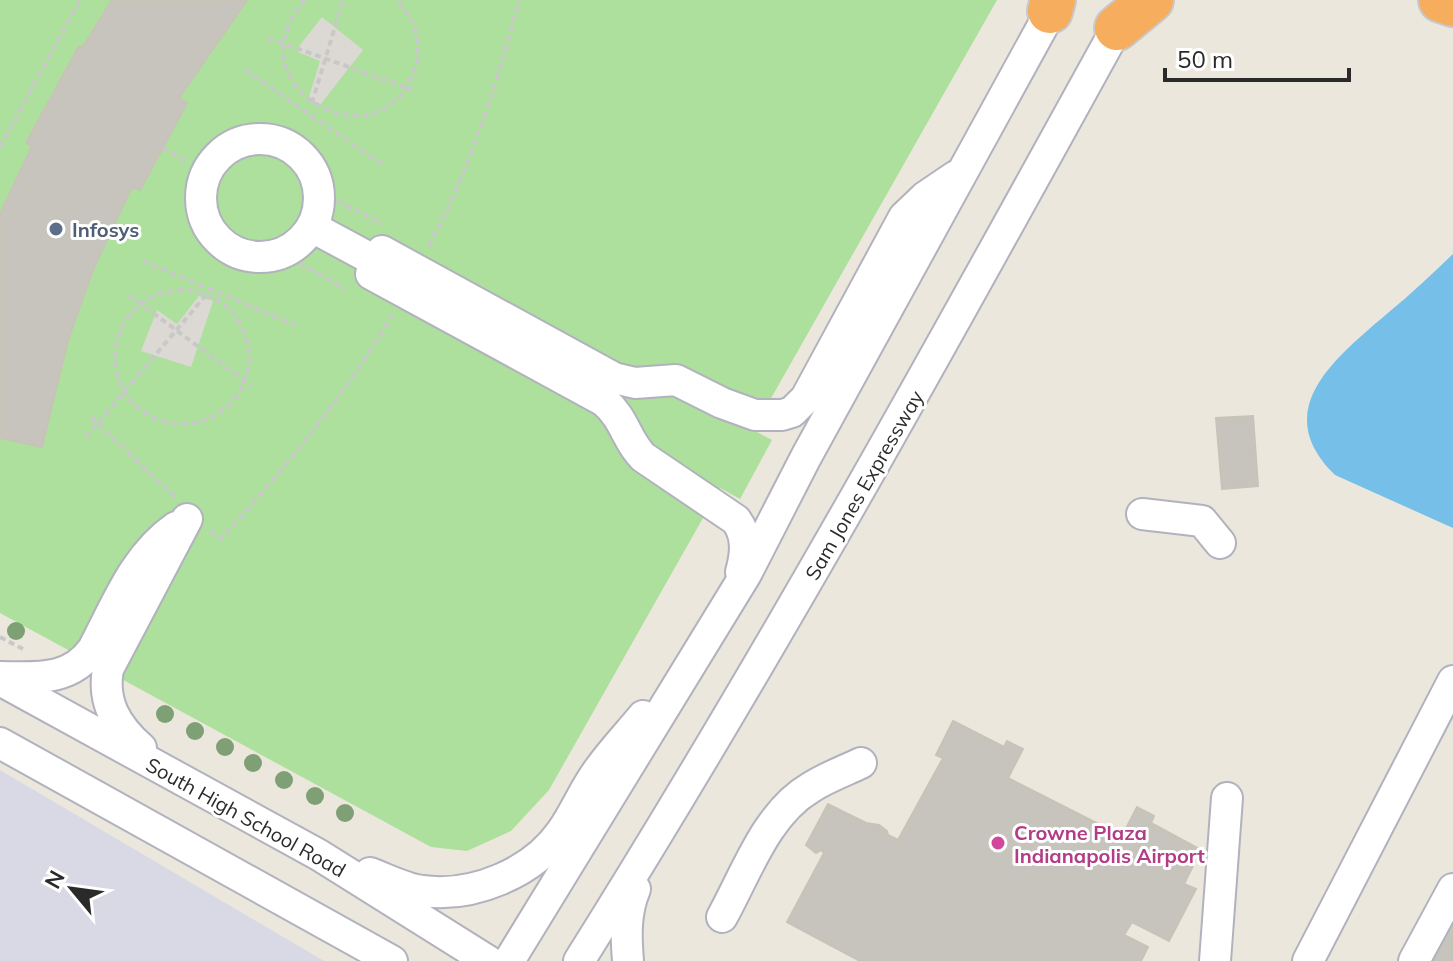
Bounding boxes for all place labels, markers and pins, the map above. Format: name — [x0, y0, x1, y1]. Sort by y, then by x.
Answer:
place label: Infosys — [72, 217, 139, 242]
marker: Infosys — [47, 220, 65, 238]
place label: Crowne Plaza Indianapolis Airport — [1014, 820, 1205, 868]
marker: Crowne Plaza Indianapolis Airport — [989, 834, 1007, 852]

